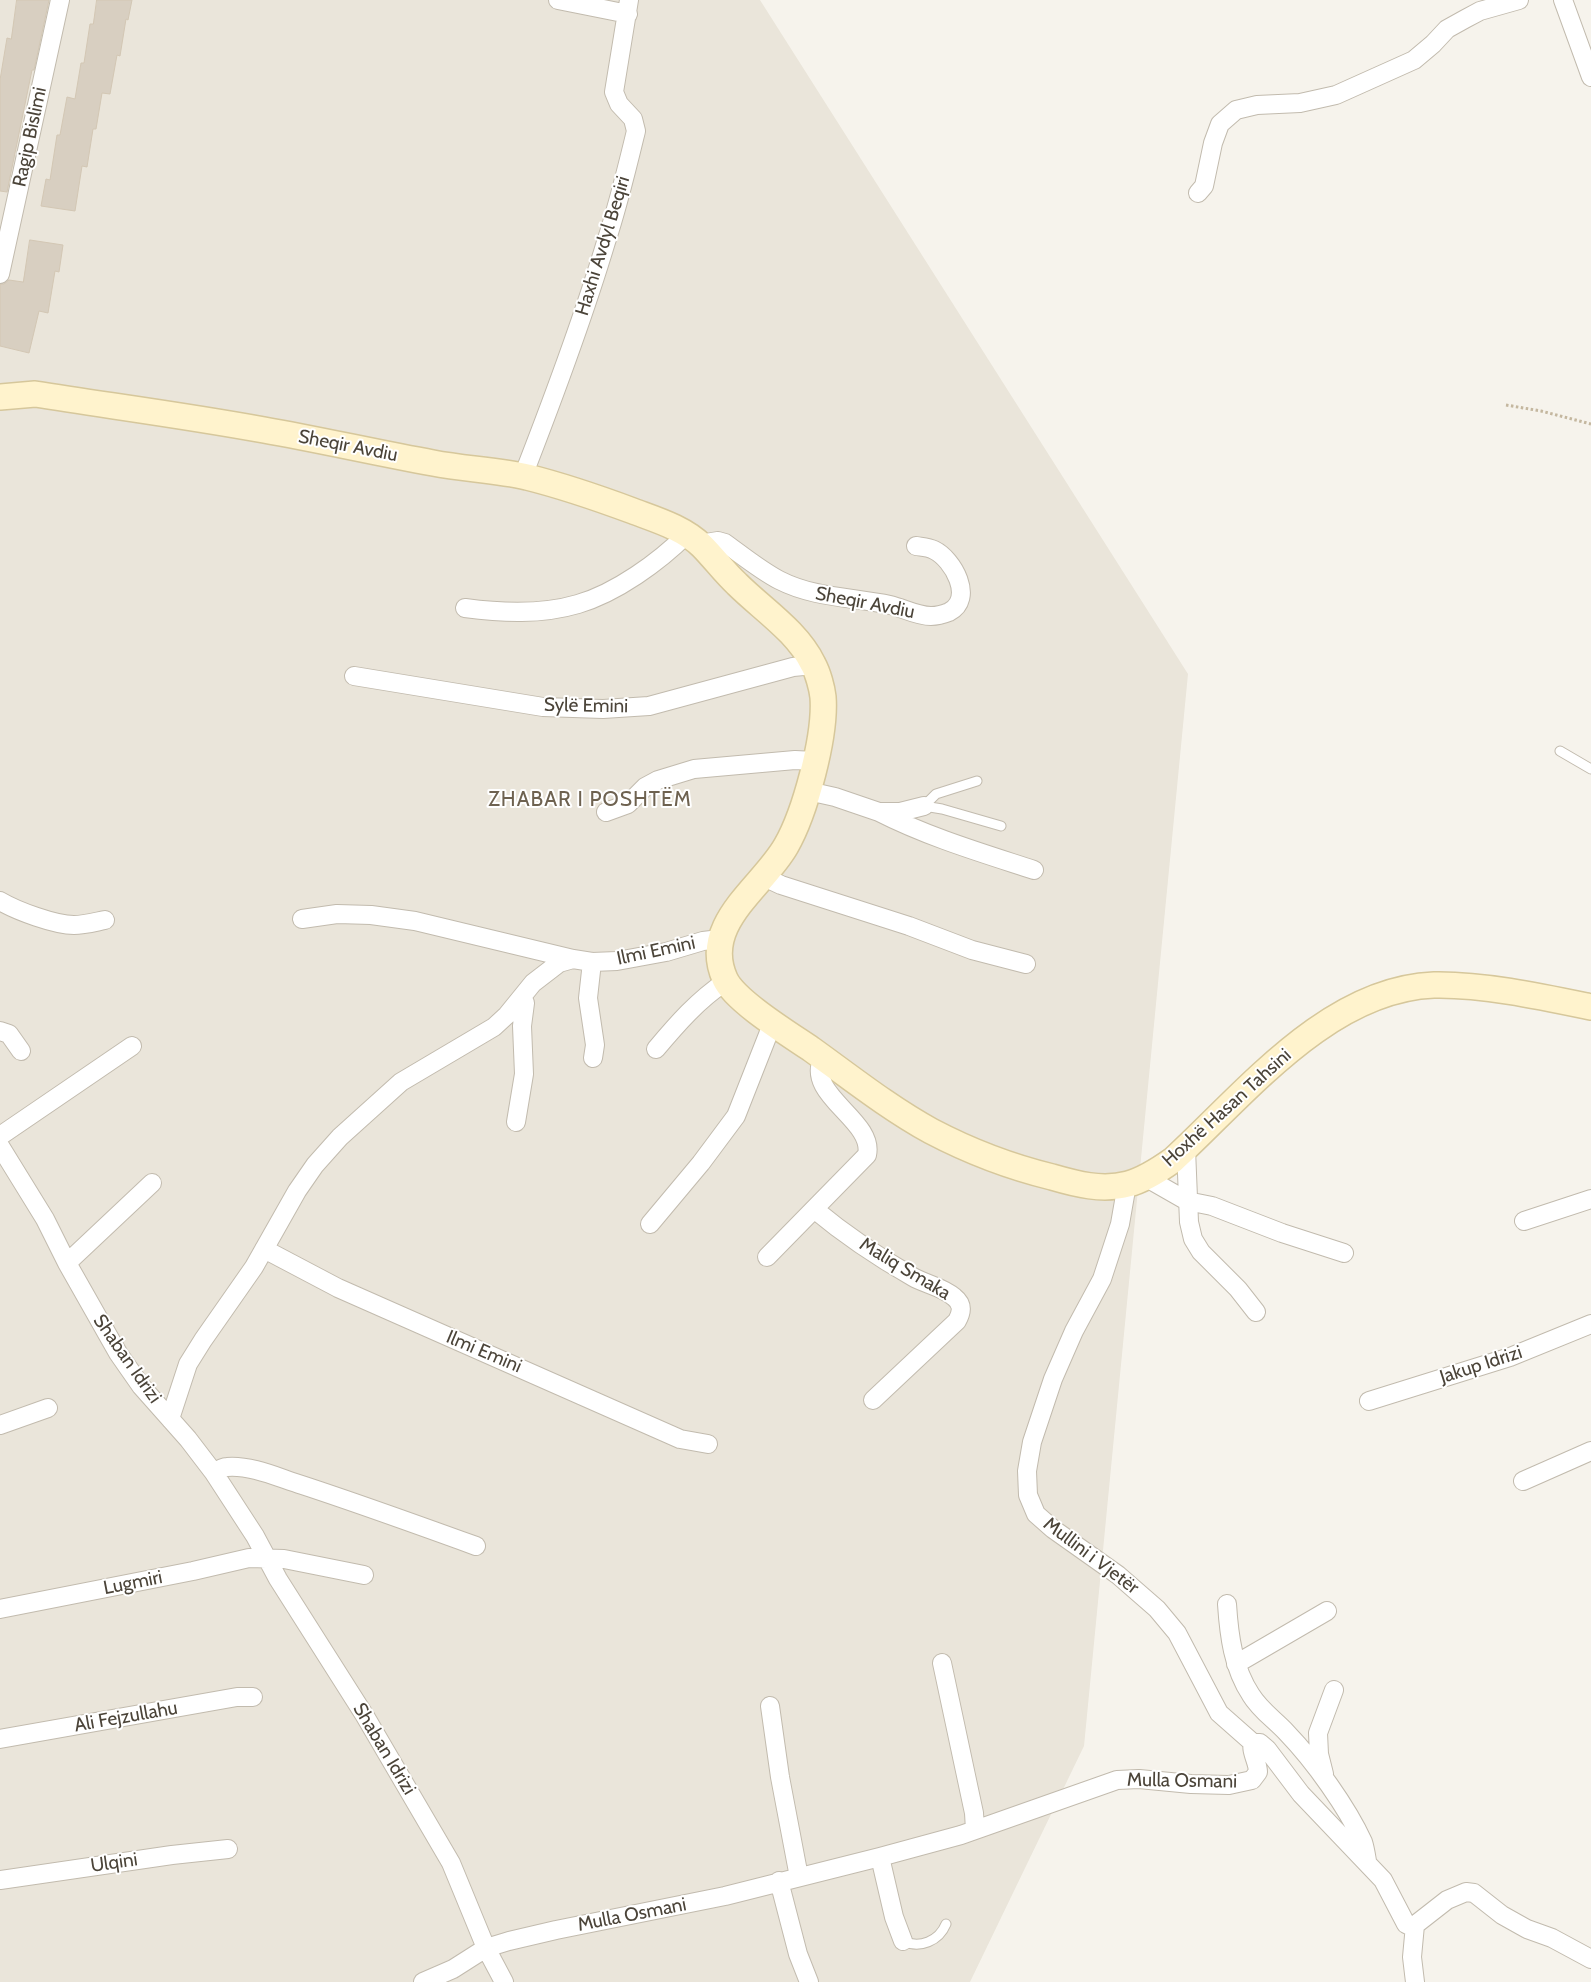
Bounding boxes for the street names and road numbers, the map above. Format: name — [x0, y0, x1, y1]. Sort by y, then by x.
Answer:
street label: Ragip Bislimi — [8, 85, 52, 189]
street label: Haxhi Avdyl Beqiri — [571, 173, 635, 319]
street label: Sheqir Avdiu — [296, 425, 400, 467]
street label: Sheqir Avdiu — [813, 582, 917, 624]
street label: Sylë Emini — [544, 694, 628, 718]
street label: Ilmi Emini — [615, 932, 697, 970]
street label: Hoxhë Hasan Tahsini — [1158, 1044, 1296, 1172]
street label: Maliq Smaka — [855, 1233, 955, 1305]
street label: Shaban Idrizi — [88, 1310, 166, 1408]
street label: Ilmi Emini — [443, 1326, 525, 1378]
street label: Jakup Idrizi — [1437, 1341, 1525, 1389]
street label: Mullini i Vjetër — [1039, 1513, 1143, 1599]
street label: Lugmiri — [102, 1566, 164, 1600]
street label: Ali Fejzullahu — [73, 1697, 179, 1737]
street label: Shaban Idrizi — [348, 1699, 420, 1799]
street label: Mulla Osmani — [1127, 1769, 1237, 1793]
street label: Ulqini — [89, 1848, 139, 1878]
street label: Mulla Osmani — [576, 1893, 688, 1937]

